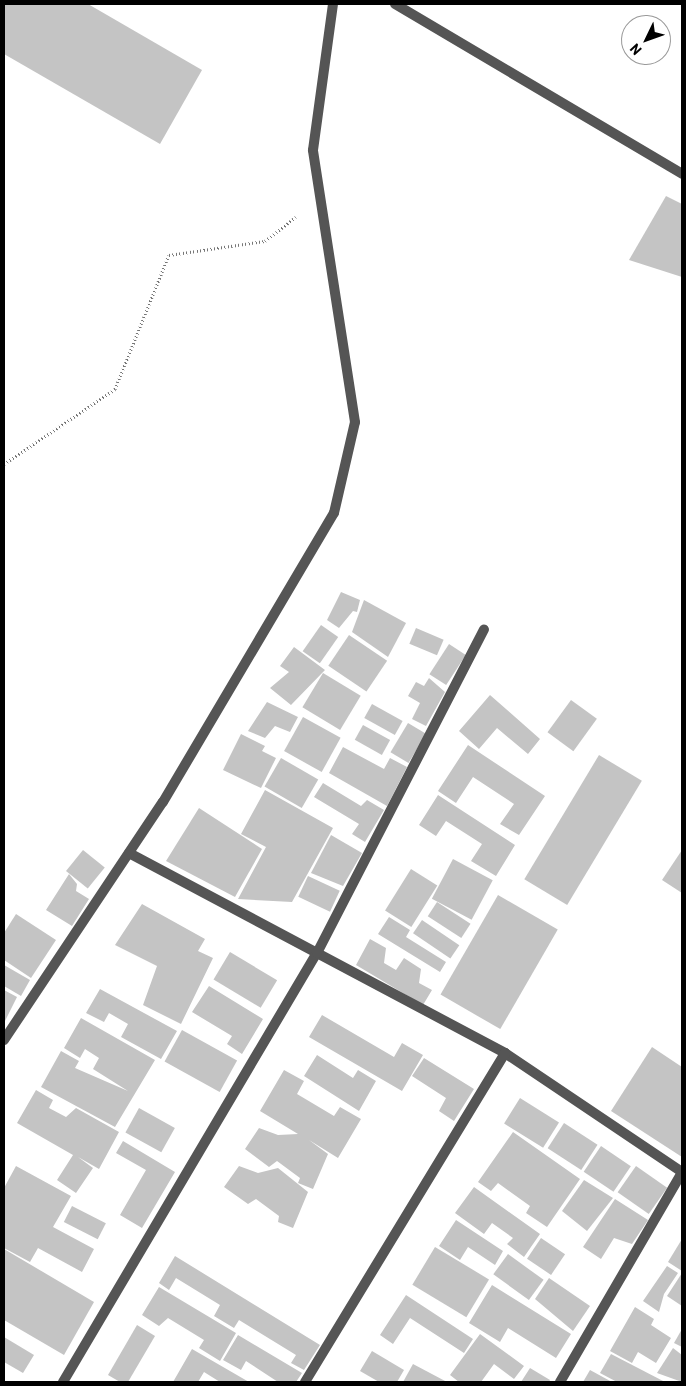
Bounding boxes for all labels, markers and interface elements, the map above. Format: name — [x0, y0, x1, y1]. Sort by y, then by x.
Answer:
north arrow — [621, 15, 671, 65]
text: N — [626, 41, 645, 59]

